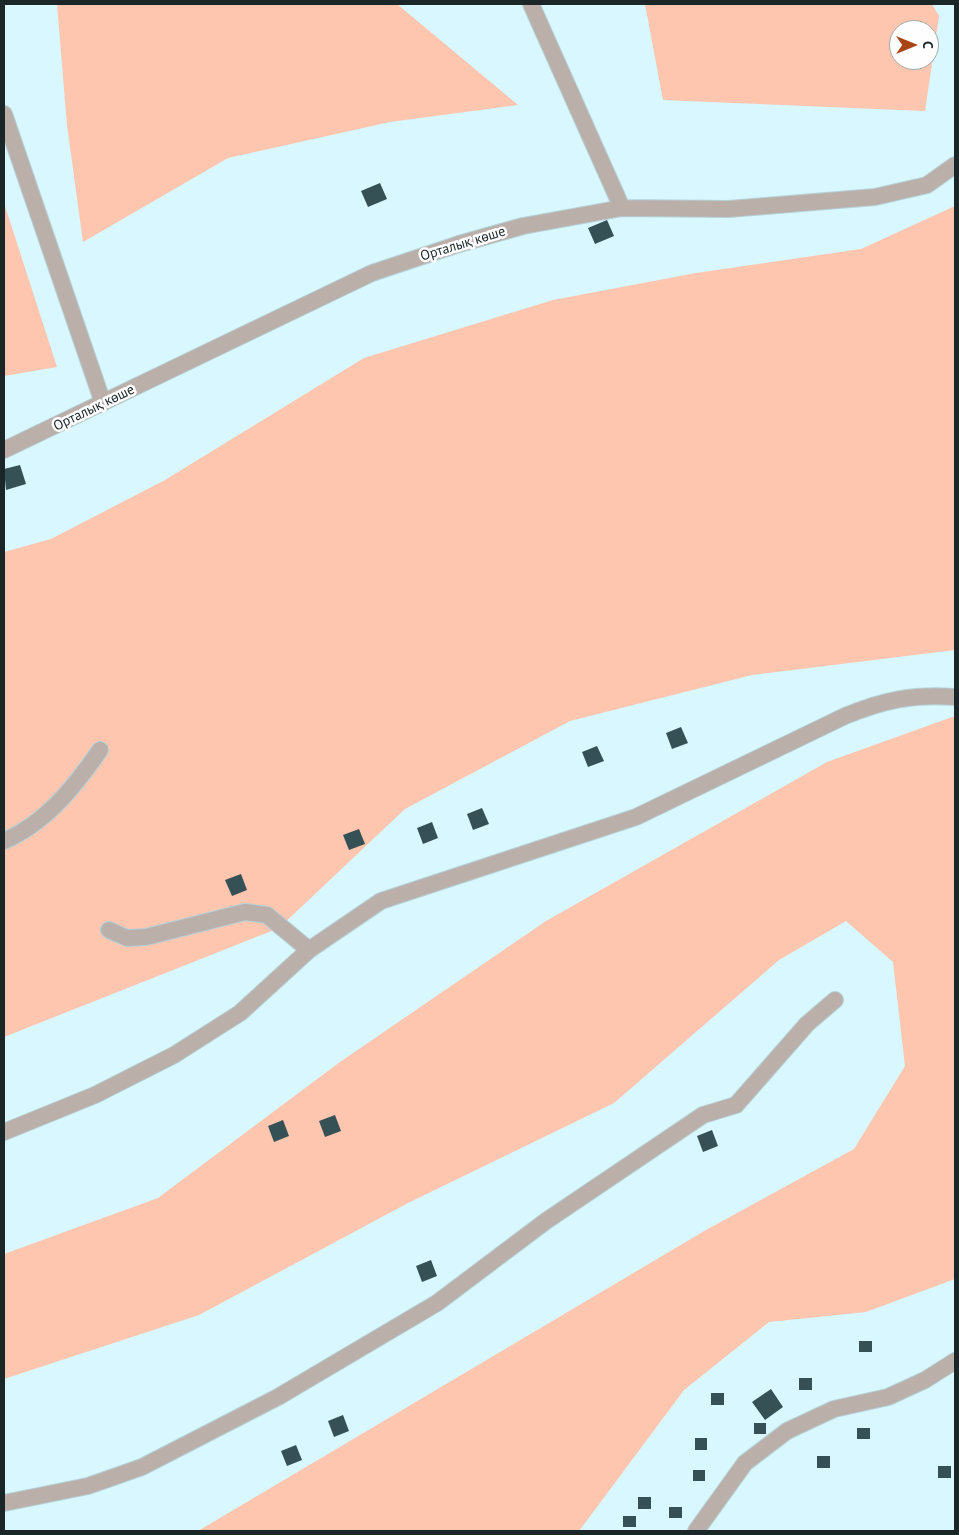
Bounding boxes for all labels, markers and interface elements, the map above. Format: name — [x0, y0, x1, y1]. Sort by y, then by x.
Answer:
north arrow — [889, 20, 939, 70]
text: С — [919, 41, 937, 49]
street label: Орталық көше — [418, 223, 508, 265]
street label: Орталық көше — [51, 381, 137, 435]

